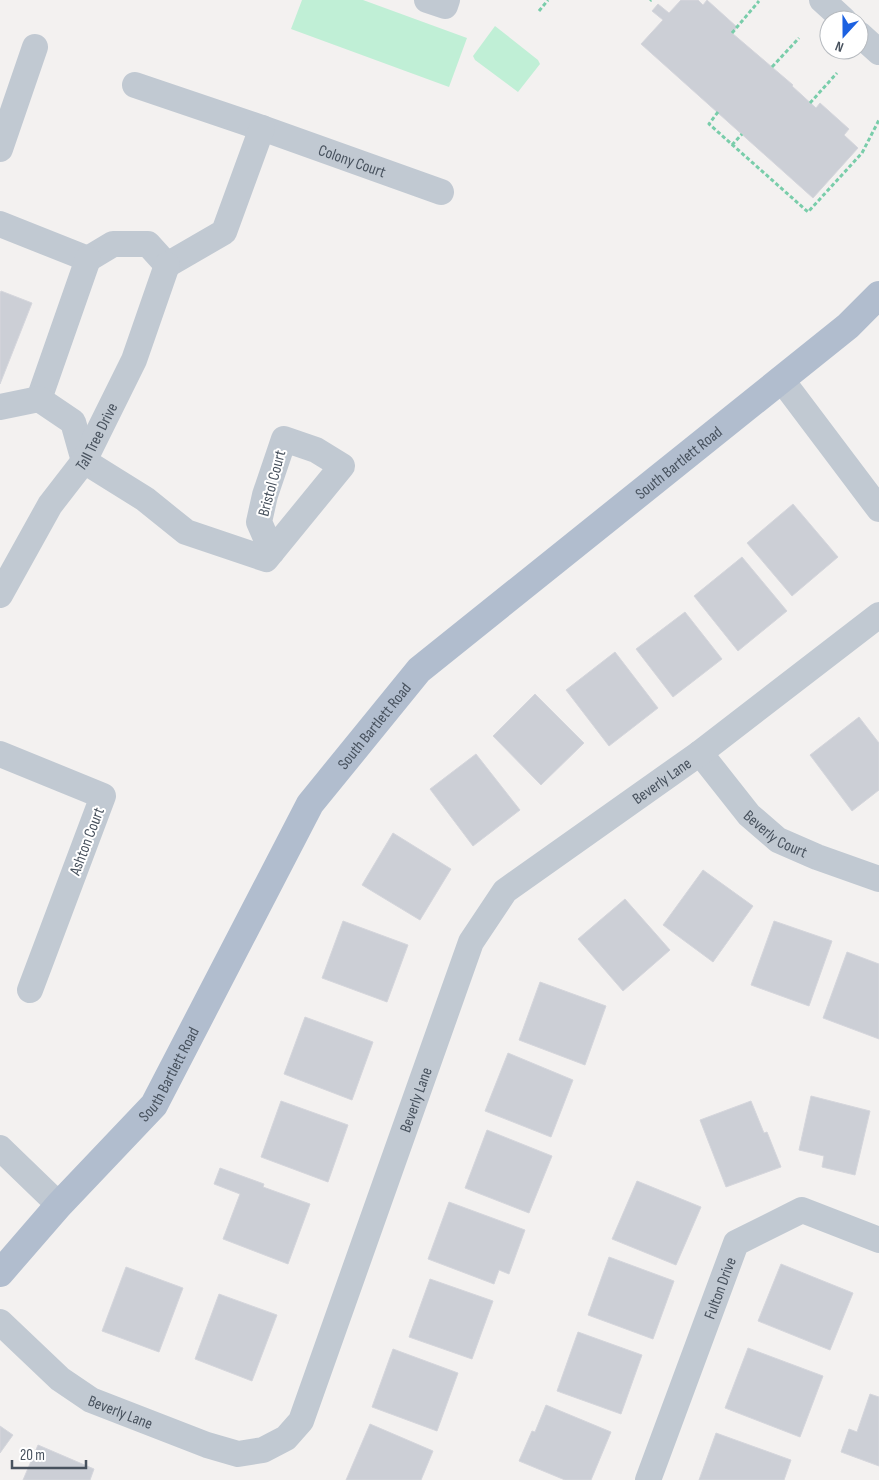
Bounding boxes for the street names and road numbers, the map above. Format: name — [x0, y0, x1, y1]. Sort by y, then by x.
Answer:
street label: Colony Court — [316, 141, 388, 182]
street label: Tall Tree Drive — [72, 400, 122, 475]
street label: South Bartlett Road — [632, 423, 726, 504]
street label: Bristol Court — [254, 448, 290, 519]
street label: South Bartlett Road — [334, 680, 416, 774]
street label: Beverly Lane — [629, 754, 695, 809]
street label: Ashton Court — [65, 805, 109, 879]
street label: Beverly Court — [739, 807, 810, 863]
street label: South Bartlett Road — [135, 1024, 204, 1126]
street label: Beverly Lane — [396, 1065, 437, 1135]
street label: Fulton Drive — [701, 1255, 741, 1322]
street label: Beverly Lane — [85, 1392, 155, 1434]

